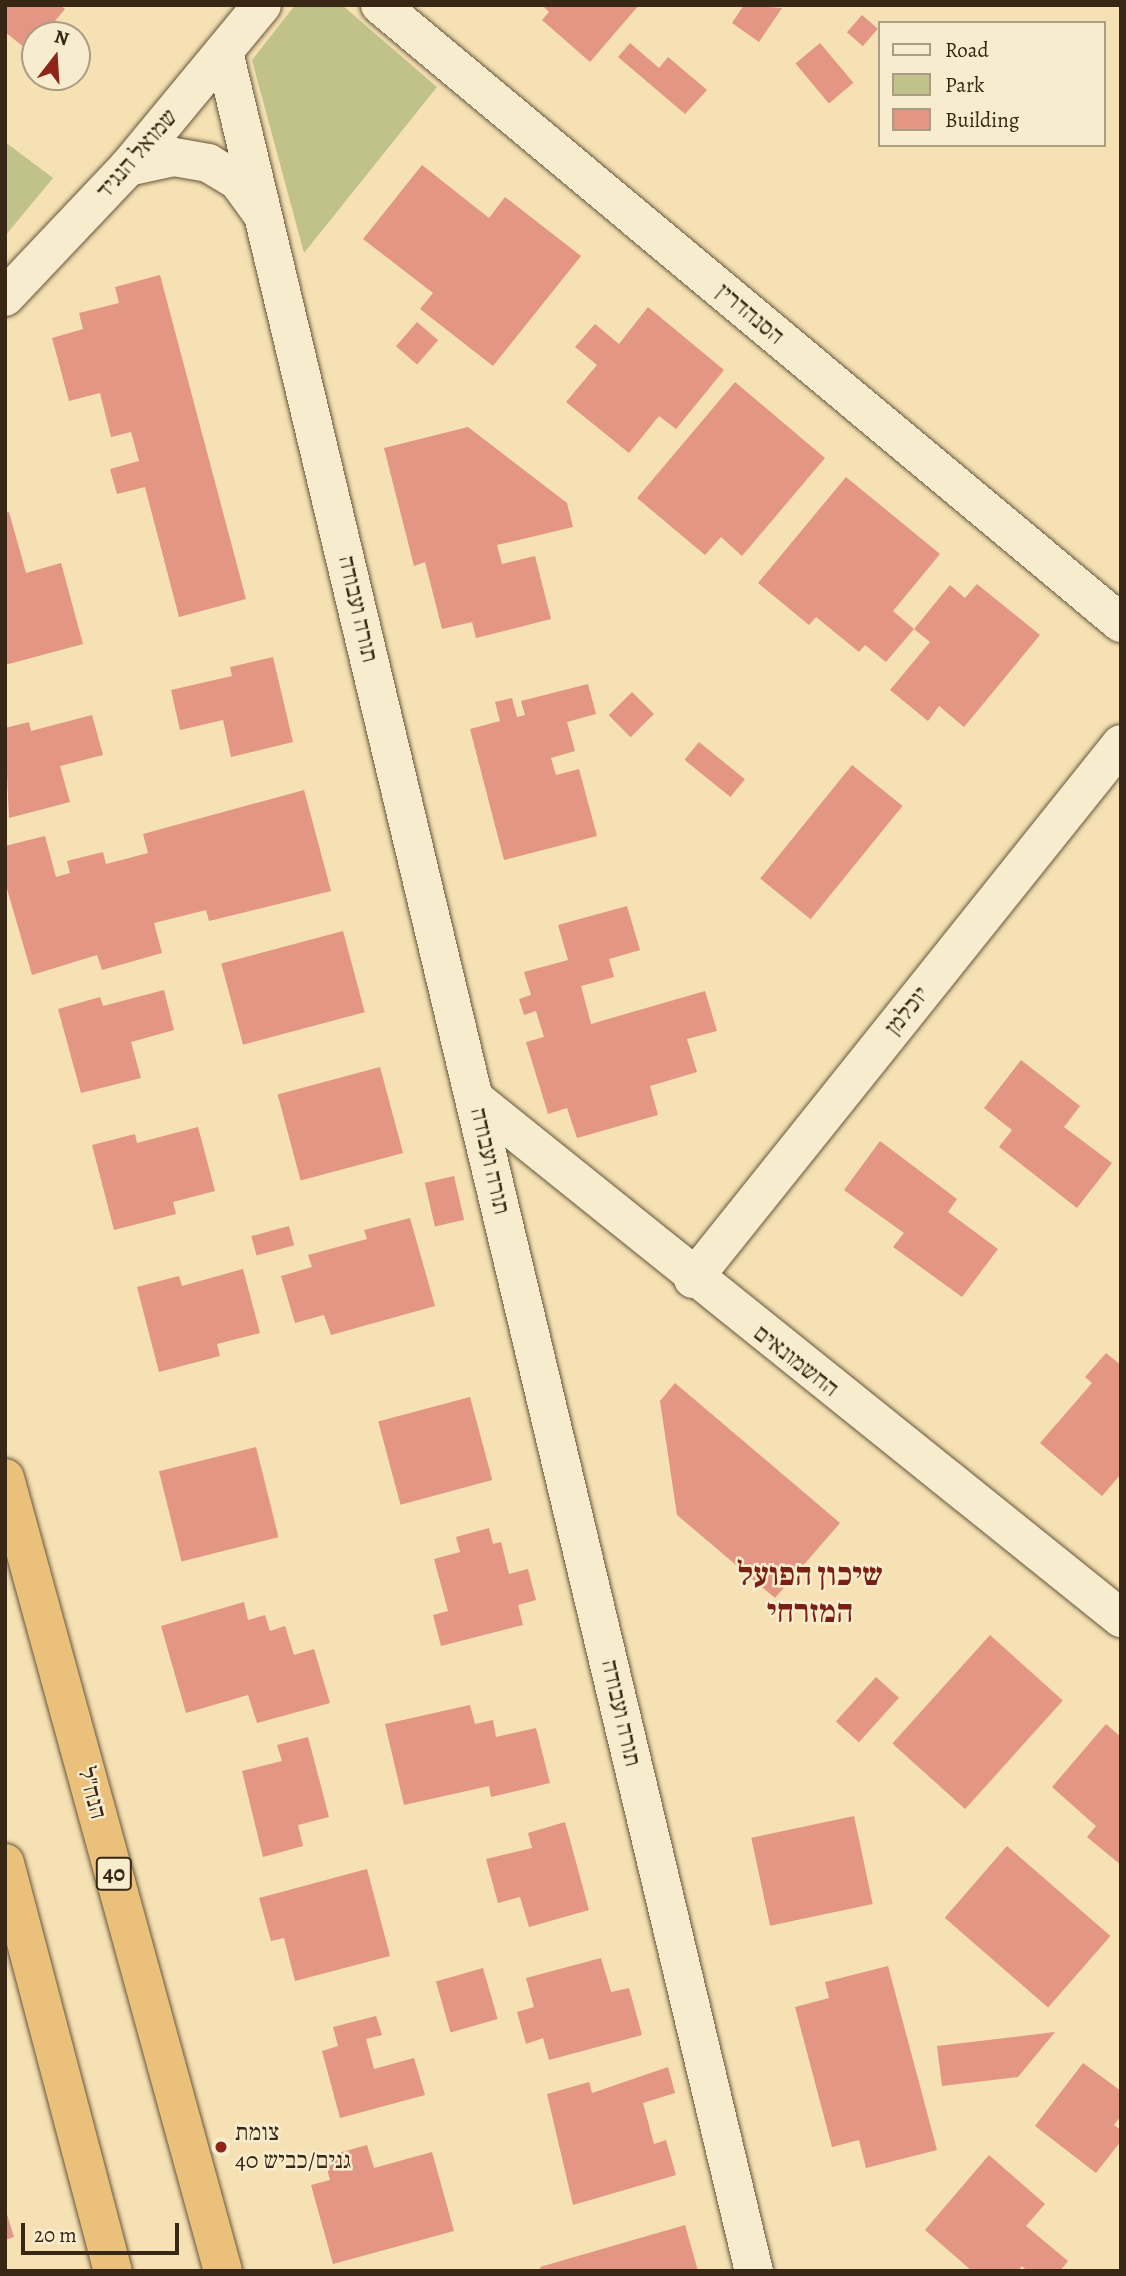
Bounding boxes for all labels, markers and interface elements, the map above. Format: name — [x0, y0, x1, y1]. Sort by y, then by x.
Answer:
north arrow — [21, 21, 91, 91]
legend — [878, 21, 1105, 147]
text: N — [51, 23, 72, 52]
text: Road — [945, 36, 989, 64]
text: Park — [945, 71, 984, 99]
street label: שמואל הנגיד — [90, 103, 184, 205]
text: Building — [945, 106, 1019, 134]
street label: הסנהדרין — [710, 277, 790, 351]
street label: תורה ועבודה — [332, 553, 384, 665]
street label: יוכלמן — [879, 981, 935, 1041]
street label: תורה ועבודה — [464, 1105, 516, 1217]
street label: החשמונאים — [748, 1319, 844, 1403]
district label: שיכון הפועל המזרחי — [737, 1556, 883, 1631]
street label: תורה ועבודה — [595, 1657, 647, 1769]
street label: הנח"ל — [71, 1764, 113, 1822]
road number: 40 — [95, 1854, 133, 1894]
place label: צומת גנים/כביש 40 — [235, 2119, 351, 2175]
marker: צומת גנים/כביש 40 — [213, 2139, 229, 2155]
scale bar — [24, 2210, 182, 2254]
text: 20 m — [34, 2221, 77, 2249]

